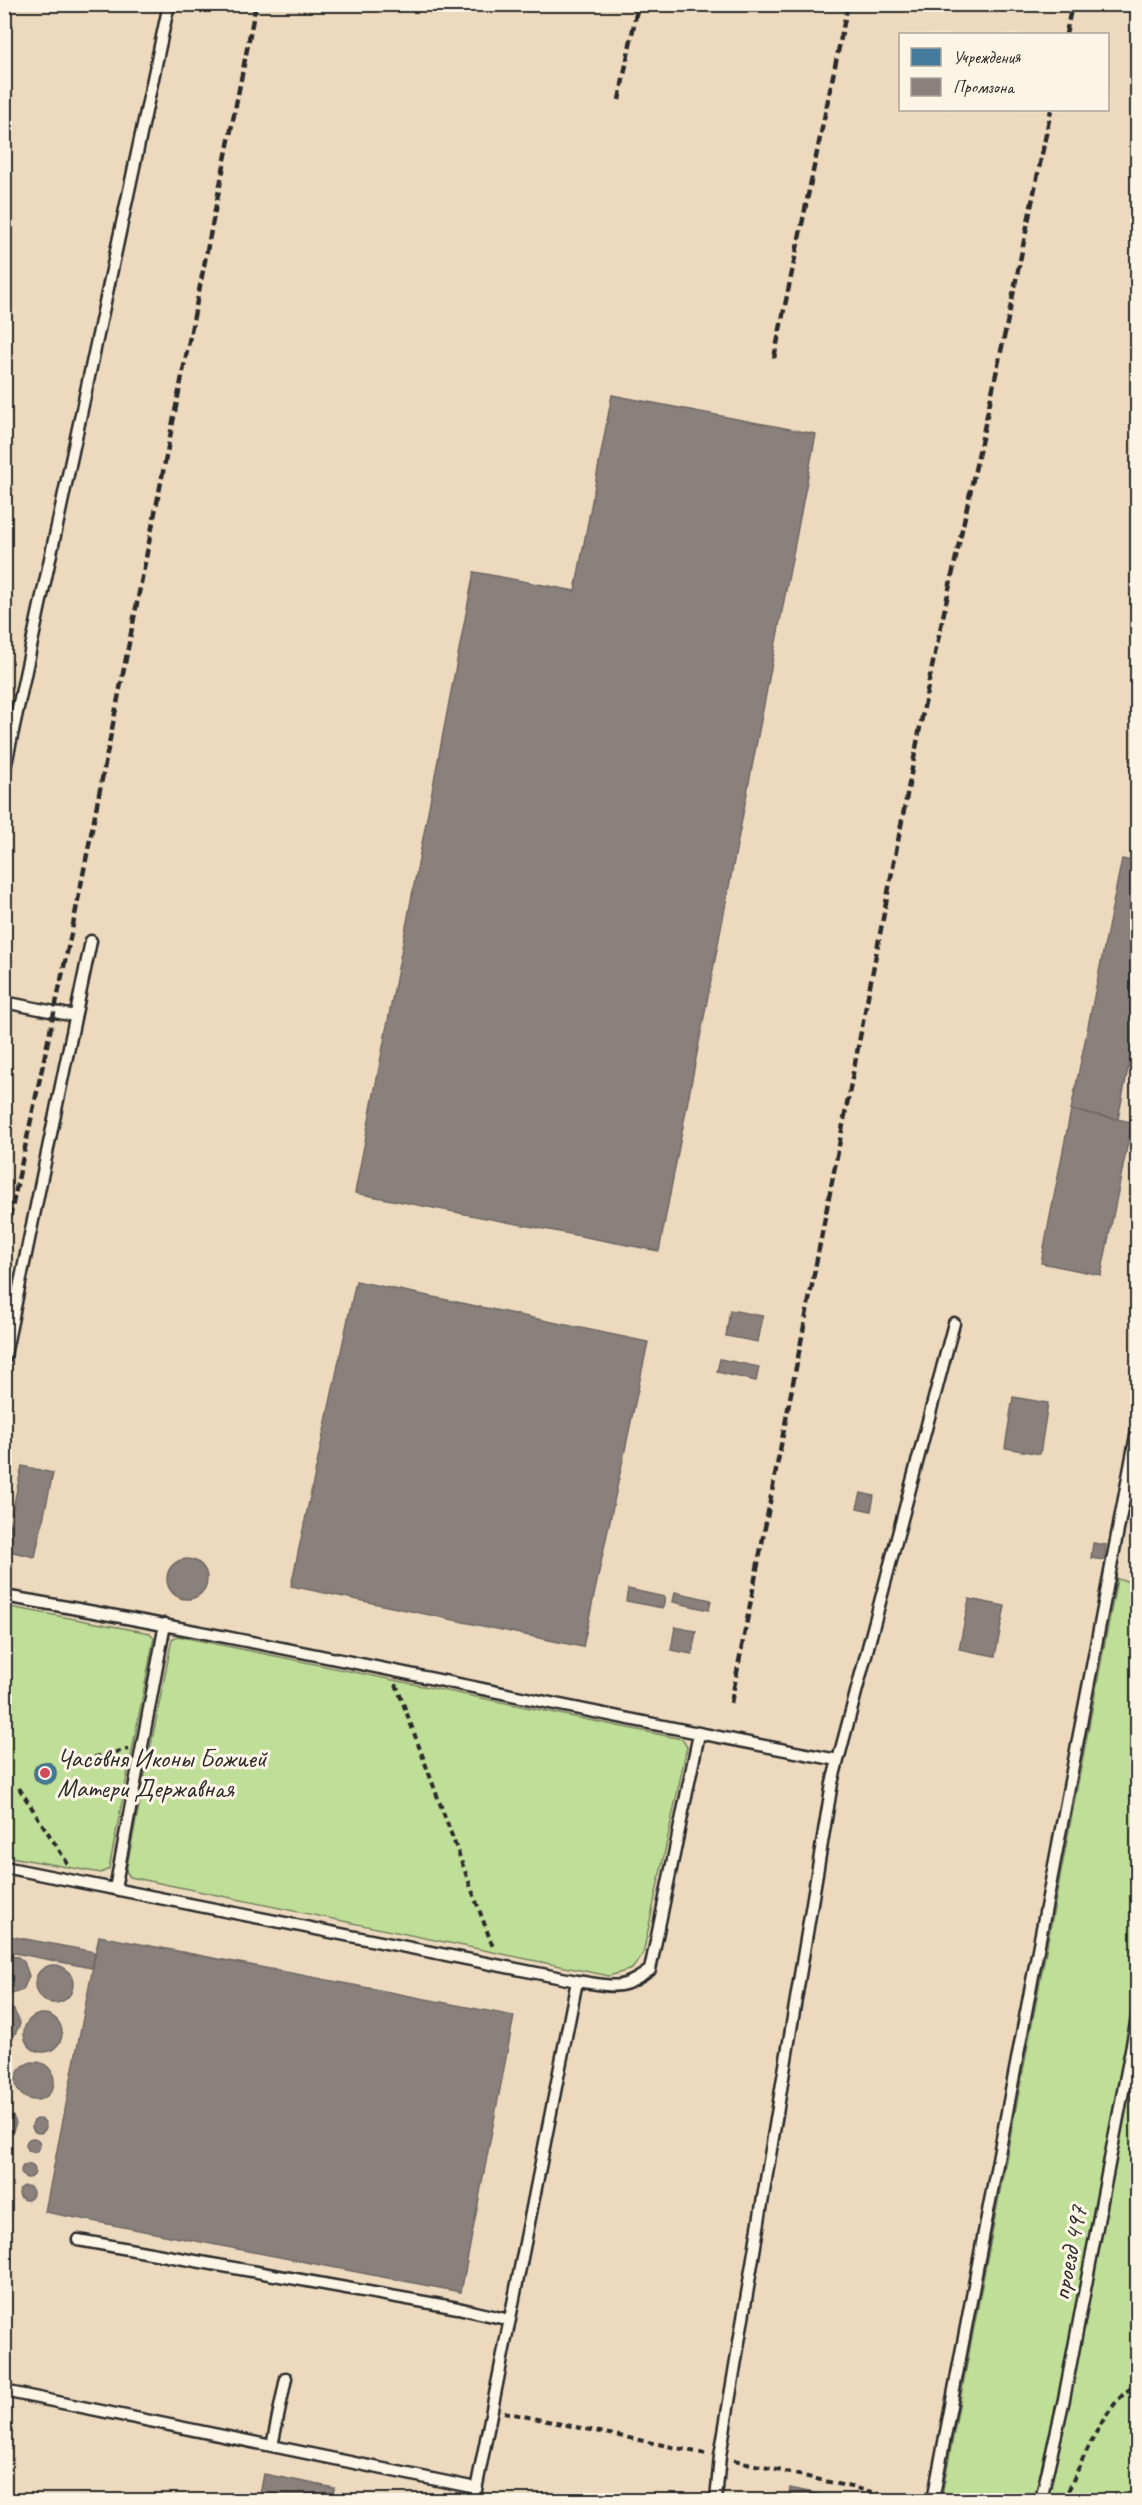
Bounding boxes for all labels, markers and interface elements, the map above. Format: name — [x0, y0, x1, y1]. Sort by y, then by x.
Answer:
legend — [899, 33, 1109, 111]
text: Учреждения — [953, 46, 1022, 68]
text: Промзона — [953, 76, 1015, 98]
place label: Часовня Иконы Божией Матери Державная — [57, 1742, 269, 1805]
marker: Часовня Иконы Божией Матери Державная — [38, 1766, 52, 1780]
street label: проезд 497 — [1044, 2202, 1095, 2303]

